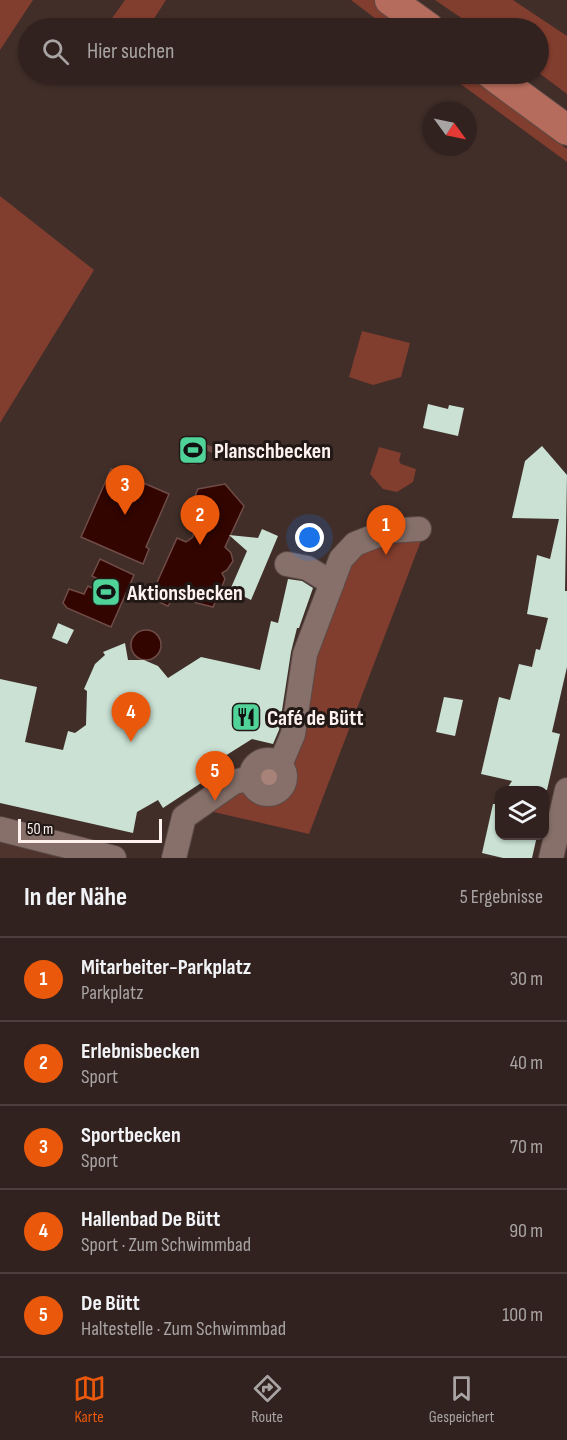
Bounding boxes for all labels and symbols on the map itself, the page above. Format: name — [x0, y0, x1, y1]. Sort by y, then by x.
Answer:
north arrow — [423, 102, 477, 156]
sports icon: Planschbecken — [177, 434, 209, 466]
place label: Planschbecken — [214, 438, 331, 465]
pin: 3 — [106, 466, 144, 515]
pin: 2 — [180, 496, 220, 545]
pin: 1 — [366, 506, 406, 555]
your location — [295, 523, 324, 552]
sports icon: Aktionsbecken — [90, 576, 122, 608]
place label: Aktionsbecken — [126, 580, 243, 607]
pin: 4 — [112, 692, 150, 742]
restaurant icon: Café de Bütt — [230, 701, 262, 733]
place label: Café de Bütt — [267, 705, 363, 732]
pin: 5 — [196, 752, 234, 801]
scale bar — [18, 816, 162, 844]

